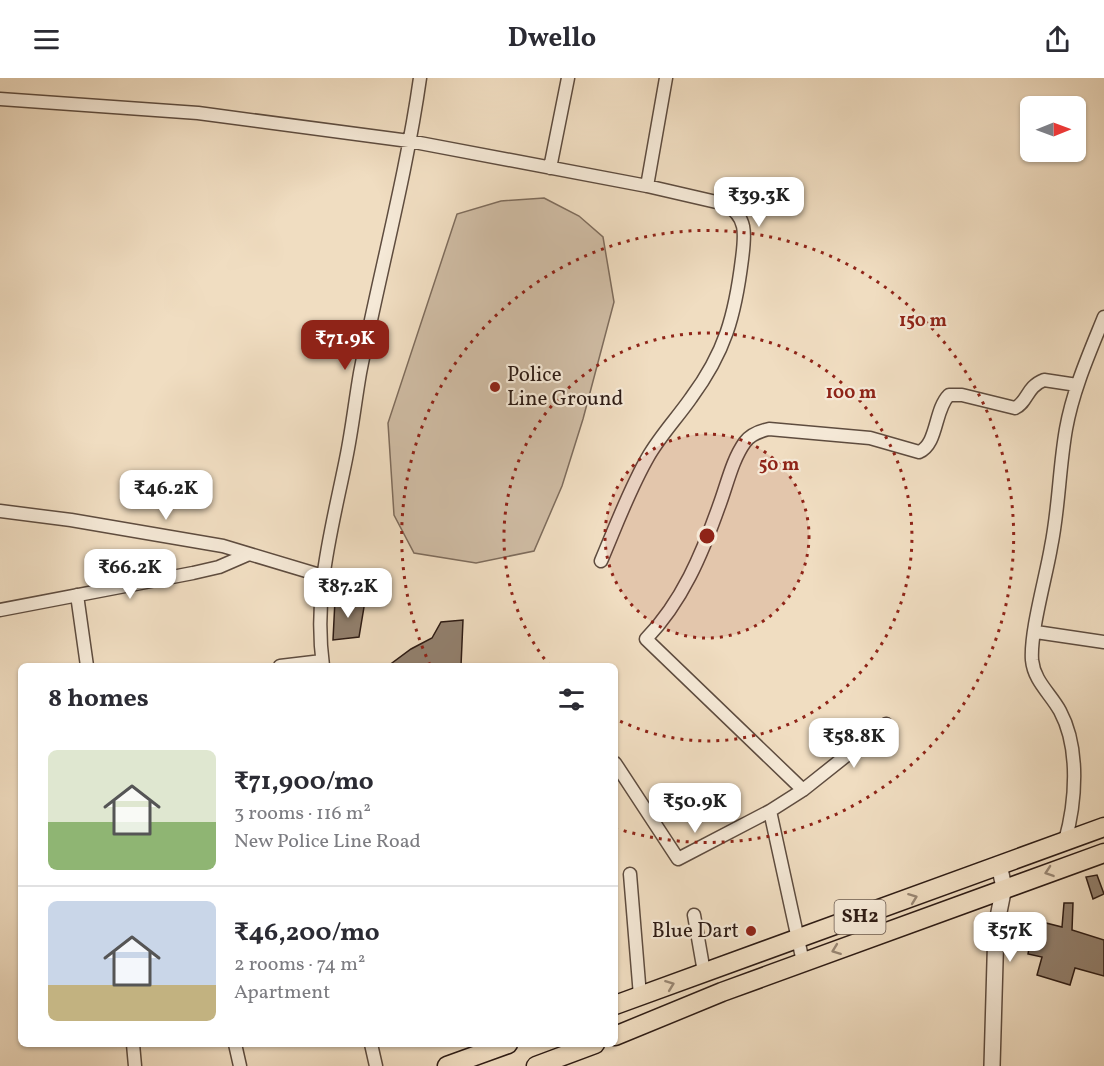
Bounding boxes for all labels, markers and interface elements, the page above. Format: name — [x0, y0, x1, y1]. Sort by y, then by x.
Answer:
text: Dwello — [508, 20, 596, 58]
icon: menu — [30, 23, 63, 56]
icon: share — [1041, 23, 1074, 56]
north arrow — [1020, 96, 1086, 162]
map controls — [1020, 96, 1086, 162]
pin: ₹39.3K — [710, 177, 808, 228]
text: ₹39.3K — [728, 182, 790, 210]
text: 150 m — [899, 309, 947, 334]
pin: ₹71.9K — [296, 320, 394, 371]
text: ₹71.9K — [315, 325, 375, 353]
place label: Police Line Ground — [507, 361, 623, 414]
marker: Police Line Ground — [488, 380, 502, 394]
text: 100 m — [826, 381, 876, 406]
text: 50 m — [759, 453, 799, 478]
pin: ₹46.2K — [117, 470, 215, 521]
text: ₹46.2K — [134, 475, 198, 503]
centre of rings — [697, 526, 717, 546]
pin: ₹66.2K — [81, 549, 179, 600]
text: ₹66.2K — [98, 554, 162, 582]
pin: ₹87.2K — [299, 568, 397, 619]
text: ₹87.2K — [318, 573, 378, 601]
text: 8 homes — [48, 681, 149, 717]
icon: filters — [555, 683, 588, 716]
pin: ₹58.8K — [805, 718, 903, 769]
text: ₹58.8K — [823, 723, 885, 751]
text: ₹71,900/mo — [234, 764, 374, 800]
icon: home — [96, 774, 168, 846]
pin: ₹50.9K — [646, 783, 744, 834]
text: ₹50.9K — [663, 788, 727, 816]
text: 3 rooms · 116 m² — [234, 800, 371, 828]
text: New Police Line Road — [234, 828, 421, 856]
one-way arrow — [1044, 864, 1055, 877]
one-way arrow — [907, 892, 917, 905]
road number: SH2 — [834, 900, 886, 934]
pin: ₹57K — [974, 912, 1046, 963]
text: ₹46,200/mo — [234, 915, 380, 951]
place label: Blue Dart — [652, 917, 739, 946]
text: ₹57K — [988, 917, 1032, 945]
marker: Blue Dart — [744, 924, 758, 938]
icon: home — [96, 925, 168, 997]
one-way arrow — [831, 942, 841, 955]
text: 2 rooms · 74 m² — [234, 951, 365, 979]
text: Apartment — [234, 979, 330, 1007]
one-way arrow — [664, 980, 675, 992]

